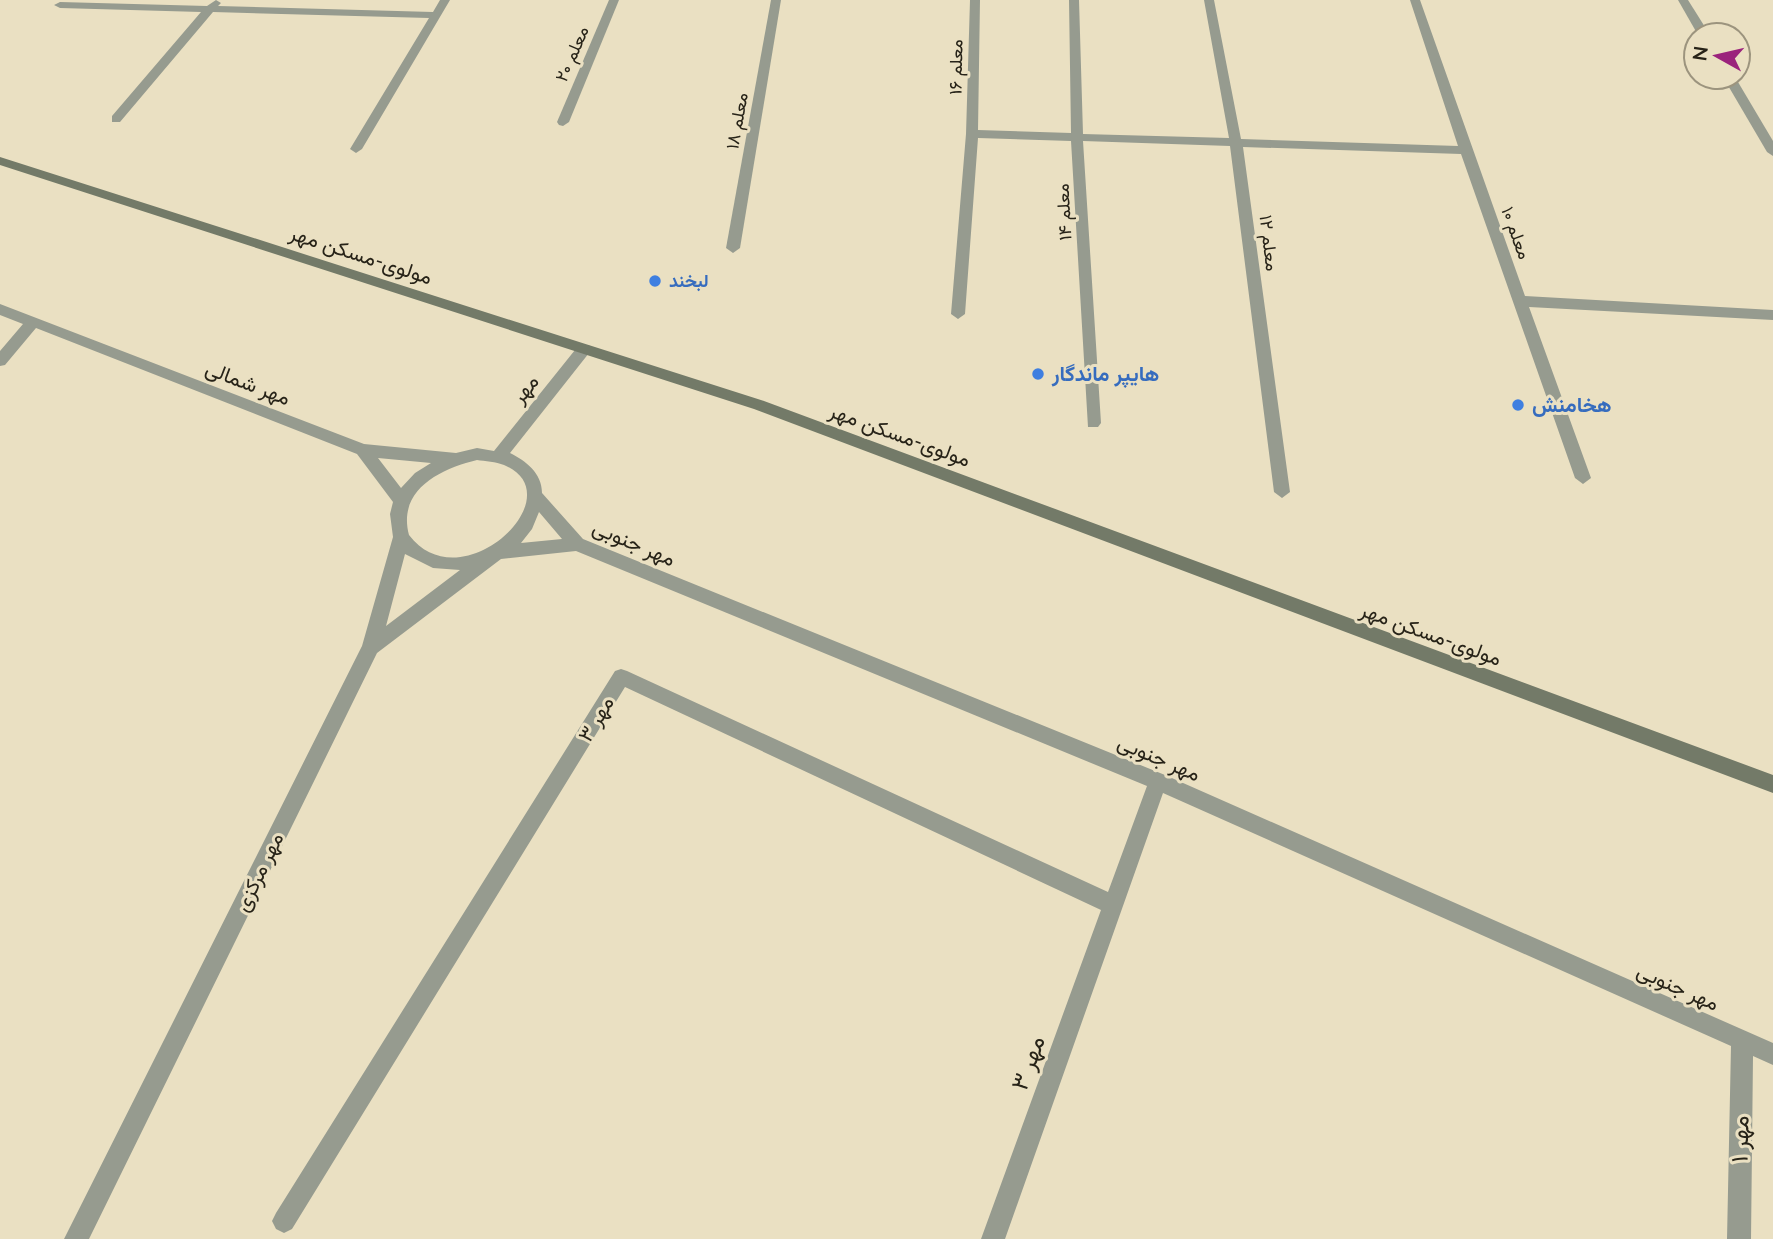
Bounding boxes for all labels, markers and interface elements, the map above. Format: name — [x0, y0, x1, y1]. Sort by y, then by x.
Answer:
north arrow — [1682, 21, 1752, 91]
street label: معلم ۲۰ — [549, 22, 595, 86]
street label: معلم ۱۶ — [944, 39, 968, 95]
text: N — [1687, 45, 1712, 62]
street label: معلم ۱۸ — [720, 91, 754, 151]
street label: معلم ۱۴ — [1051, 183, 1077, 241]
street label: معلم ۱۰ — [1495, 203, 1537, 263]
street label: معلم ۱۲ — [1254, 214, 1284, 272]
street label: مولوی-مسکن مهر — [285, 218, 436, 290]
place label: لبخند — [669, 269, 709, 292]
marker: لبخند — [647, 273, 663, 289]
street label: مهر شمالی — [202, 354, 295, 411]
place label: هایپر ماندگار — [1051, 360, 1159, 388]
marker: هایپر ماندگار — [1030, 366, 1046, 382]
street label: مهر — [504, 369, 544, 410]
place label: هخامنش — [1532, 391, 1612, 417]
street label: مولوی-مسکن مهر — [825, 396, 975, 473]
marker: هخامنش — [1510, 397, 1526, 413]
street label: مهر جنوبی — [589, 513, 680, 572]
street label: مولوی-مسکن مهر — [1356, 595, 1506, 672]
street label: مهر ۳ — [571, 691, 620, 747]
street label: مهر جنوبی — [1114, 728, 1205, 787]
street label: مهر مرکزی — [228, 828, 289, 916]
street label: مهر جنوبی — [1633, 956, 1724, 1017]
street label: مهر ۳ — [1003, 1031, 1052, 1094]
street label: مهر ۱ — [1724, 1115, 1755, 1163]

